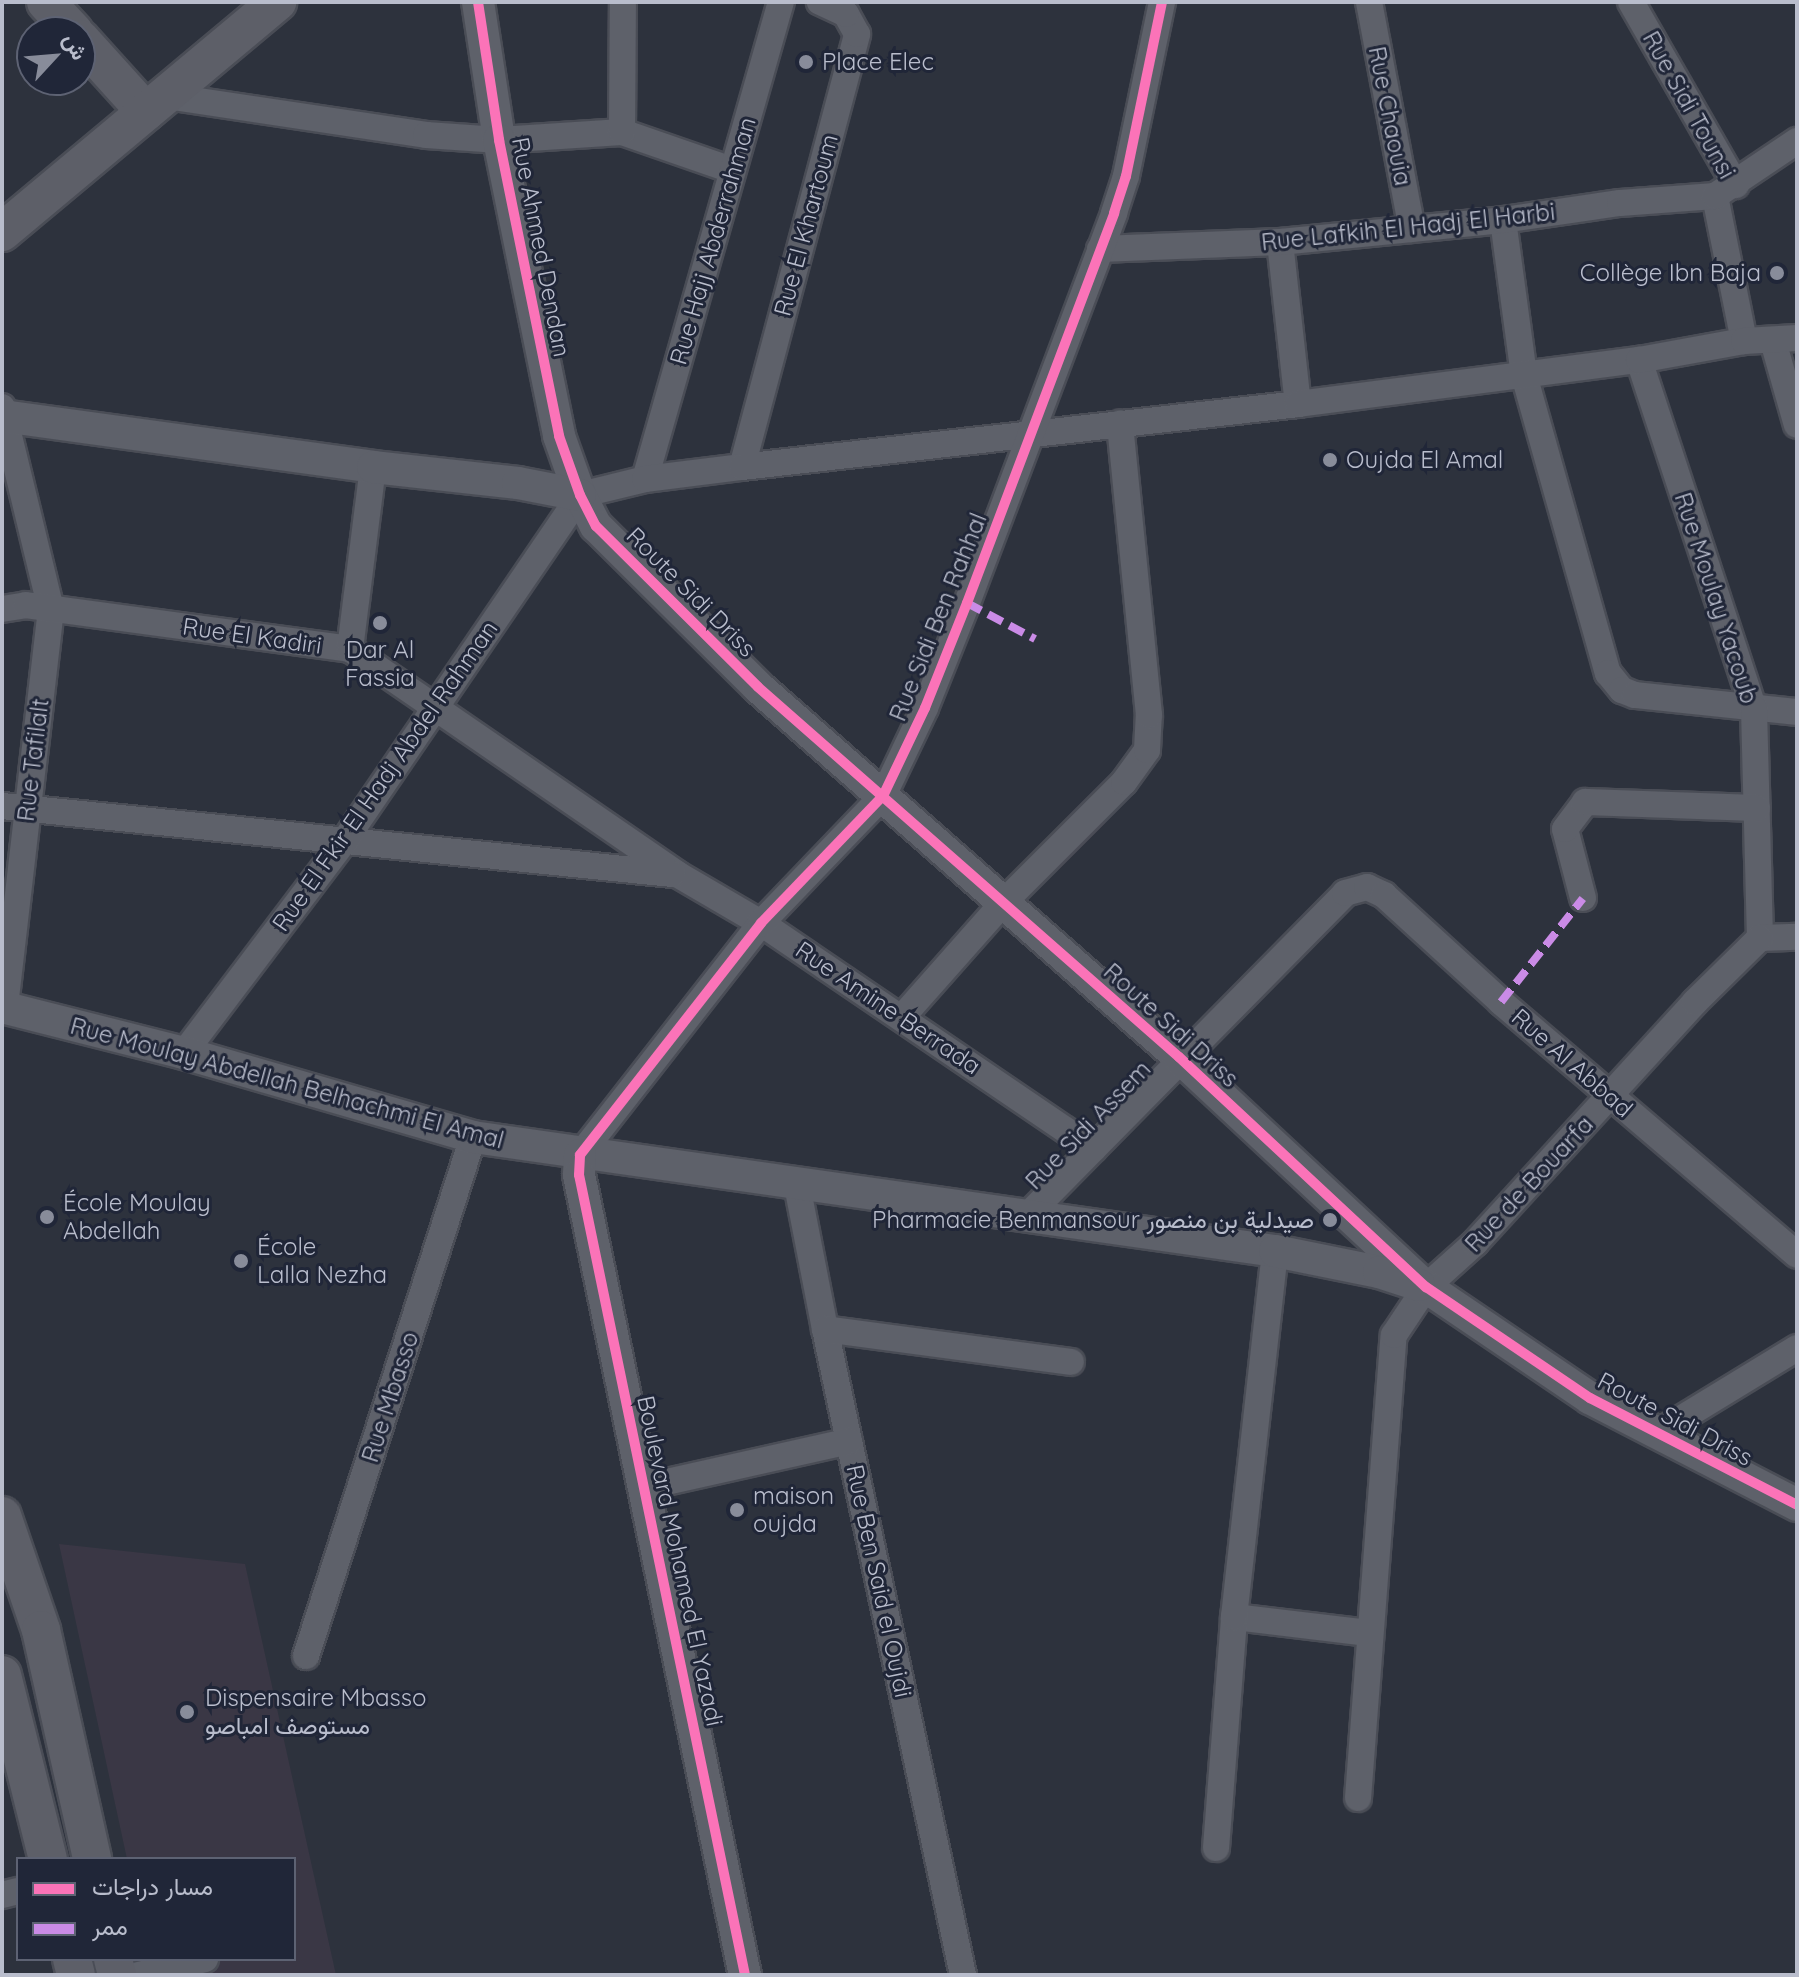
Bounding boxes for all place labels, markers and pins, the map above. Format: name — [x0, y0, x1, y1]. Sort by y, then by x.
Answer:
place label: Place Elec — [822, 48, 934, 76]
marker: Place Elec — [797, 53, 815, 71]
place label: Collège Ibn Baja — [1580, 259, 1761, 287]
marker: Collège Ibn Baja — [1768, 264, 1786, 282]
place label: Oujda El Amal — [1346, 446, 1503, 474]
marker: Oujda El Amal — [1321, 451, 1339, 469]
marker: Dar Al Fassia — [371, 614, 389, 632]
place label: Dar Al Fassia — [345, 636, 415, 692]
place label: École Moulay Abdellah — [63, 1189, 211, 1245]
place label: Pharmacie Benmansour صيدلية بن منصور — [872, 1206, 1314, 1234]
marker: École Moulay Abdellah — [38, 1208, 56, 1226]
marker: Pharmacie Benmansour صيدلية بن منصور — [1321, 1211, 1339, 1229]
place label: École Lalla Nezha — [257, 1233, 387, 1289]
marker: École Lalla Nezha — [232, 1252, 250, 1270]
place label: maison oujda — [753, 1482, 834, 1538]
marker: maison oujda — [728, 1501, 746, 1519]
place label: Dispensaire Mbasso مستوصف امباصو — [205, 1684, 427, 1740]
marker: Dispensaire Mbasso مستوصف امباصو — [176, 1701, 198, 1723]

